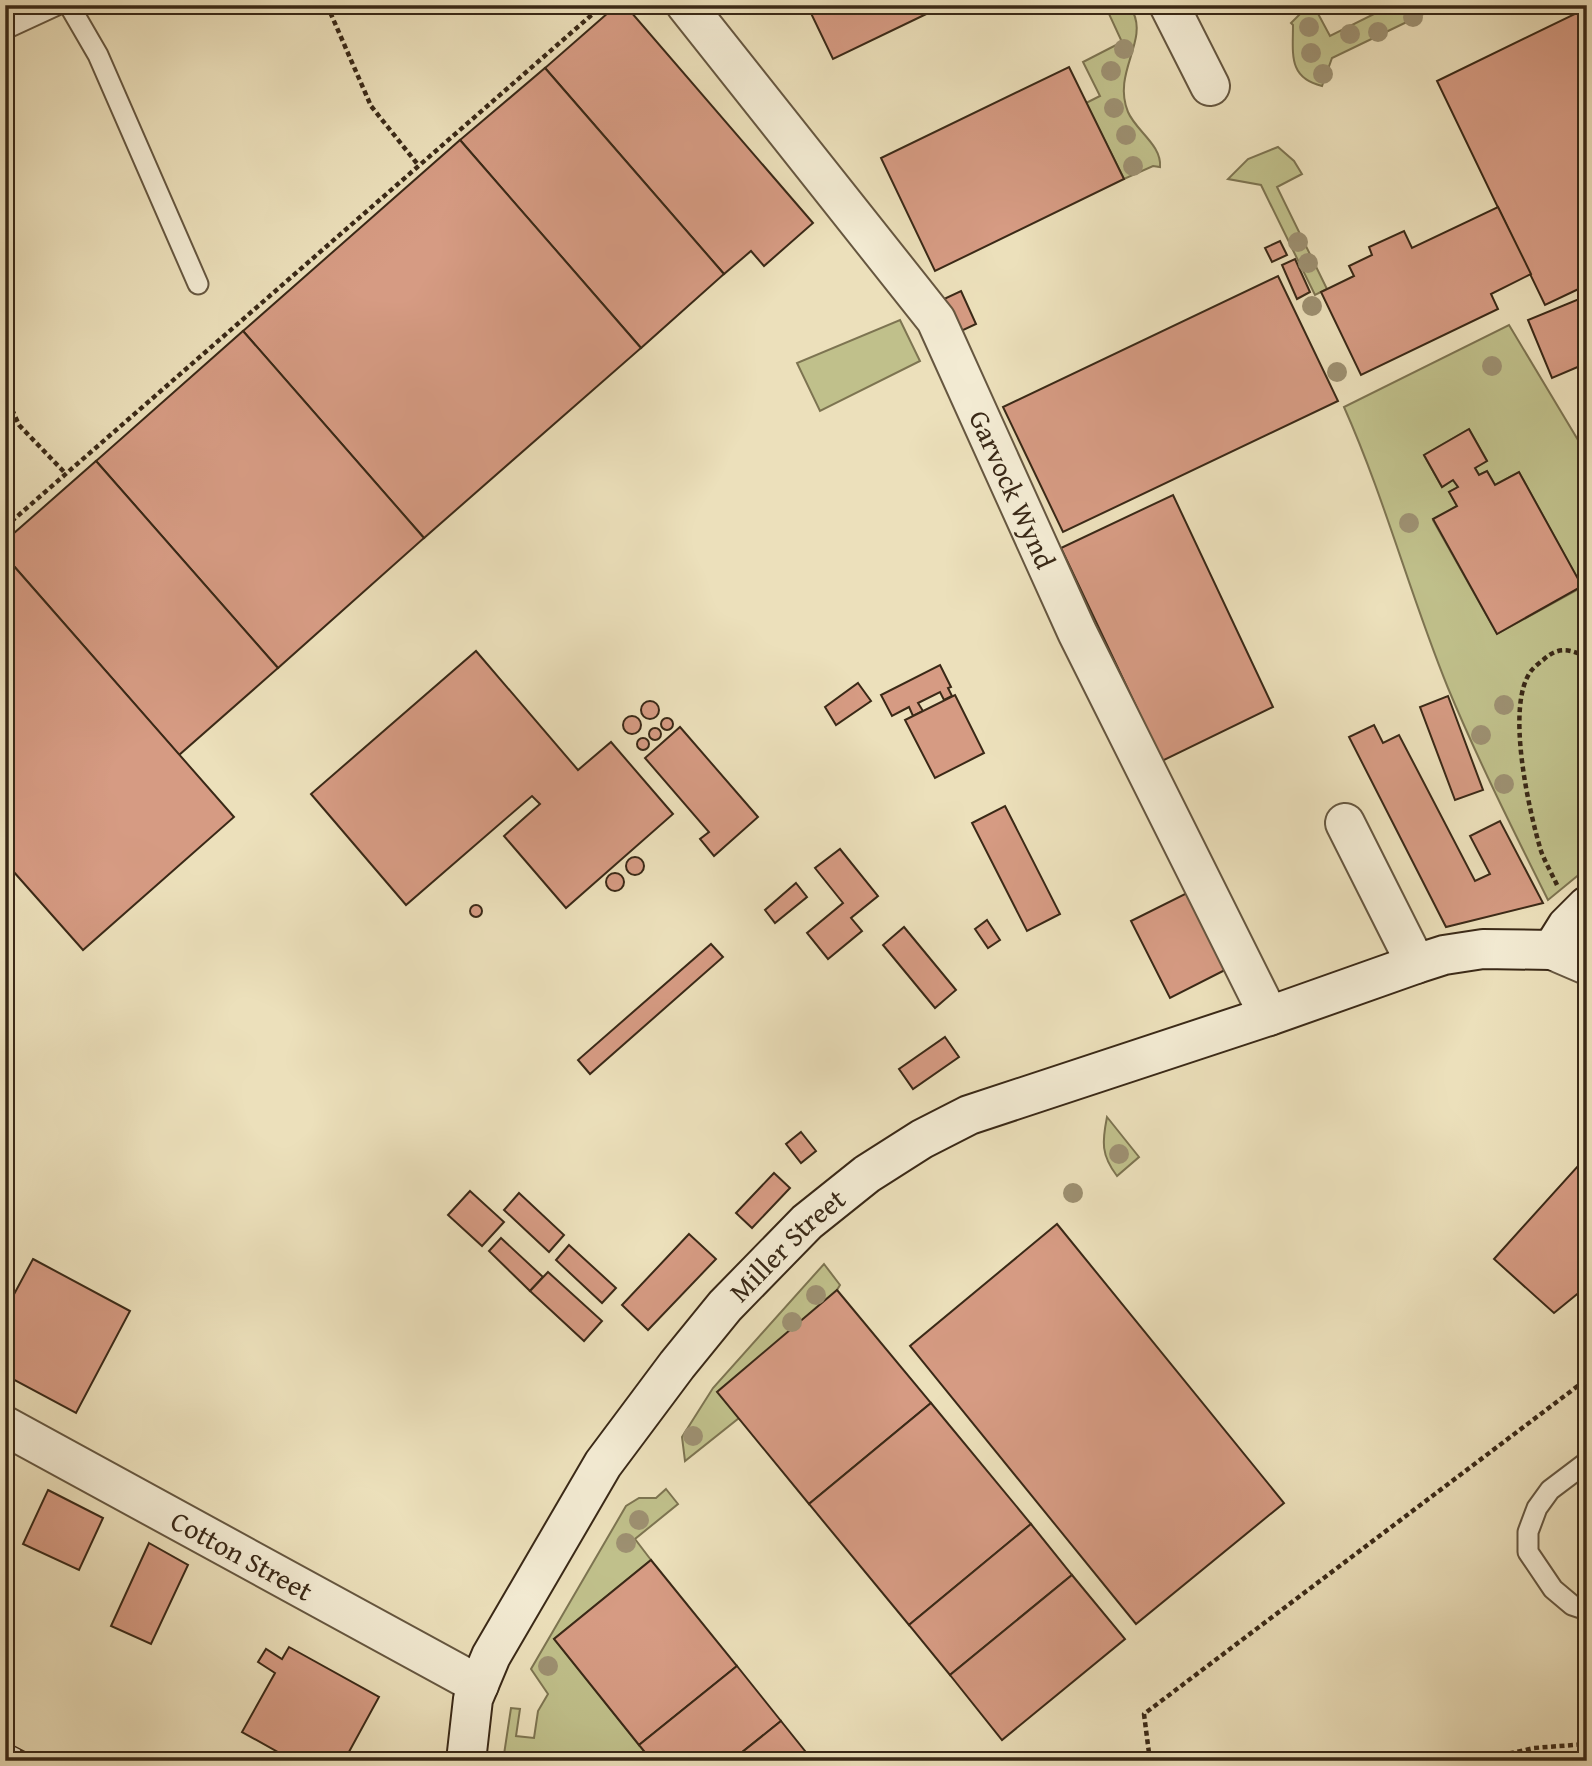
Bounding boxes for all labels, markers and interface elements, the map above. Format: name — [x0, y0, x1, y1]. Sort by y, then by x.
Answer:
street label: Garvock Wynd — [959, 403, 1067, 575]
street label: Miller Street — [719, 1178, 854, 1311]
street label: Cotton Street — [164, 1500, 321, 1611]

